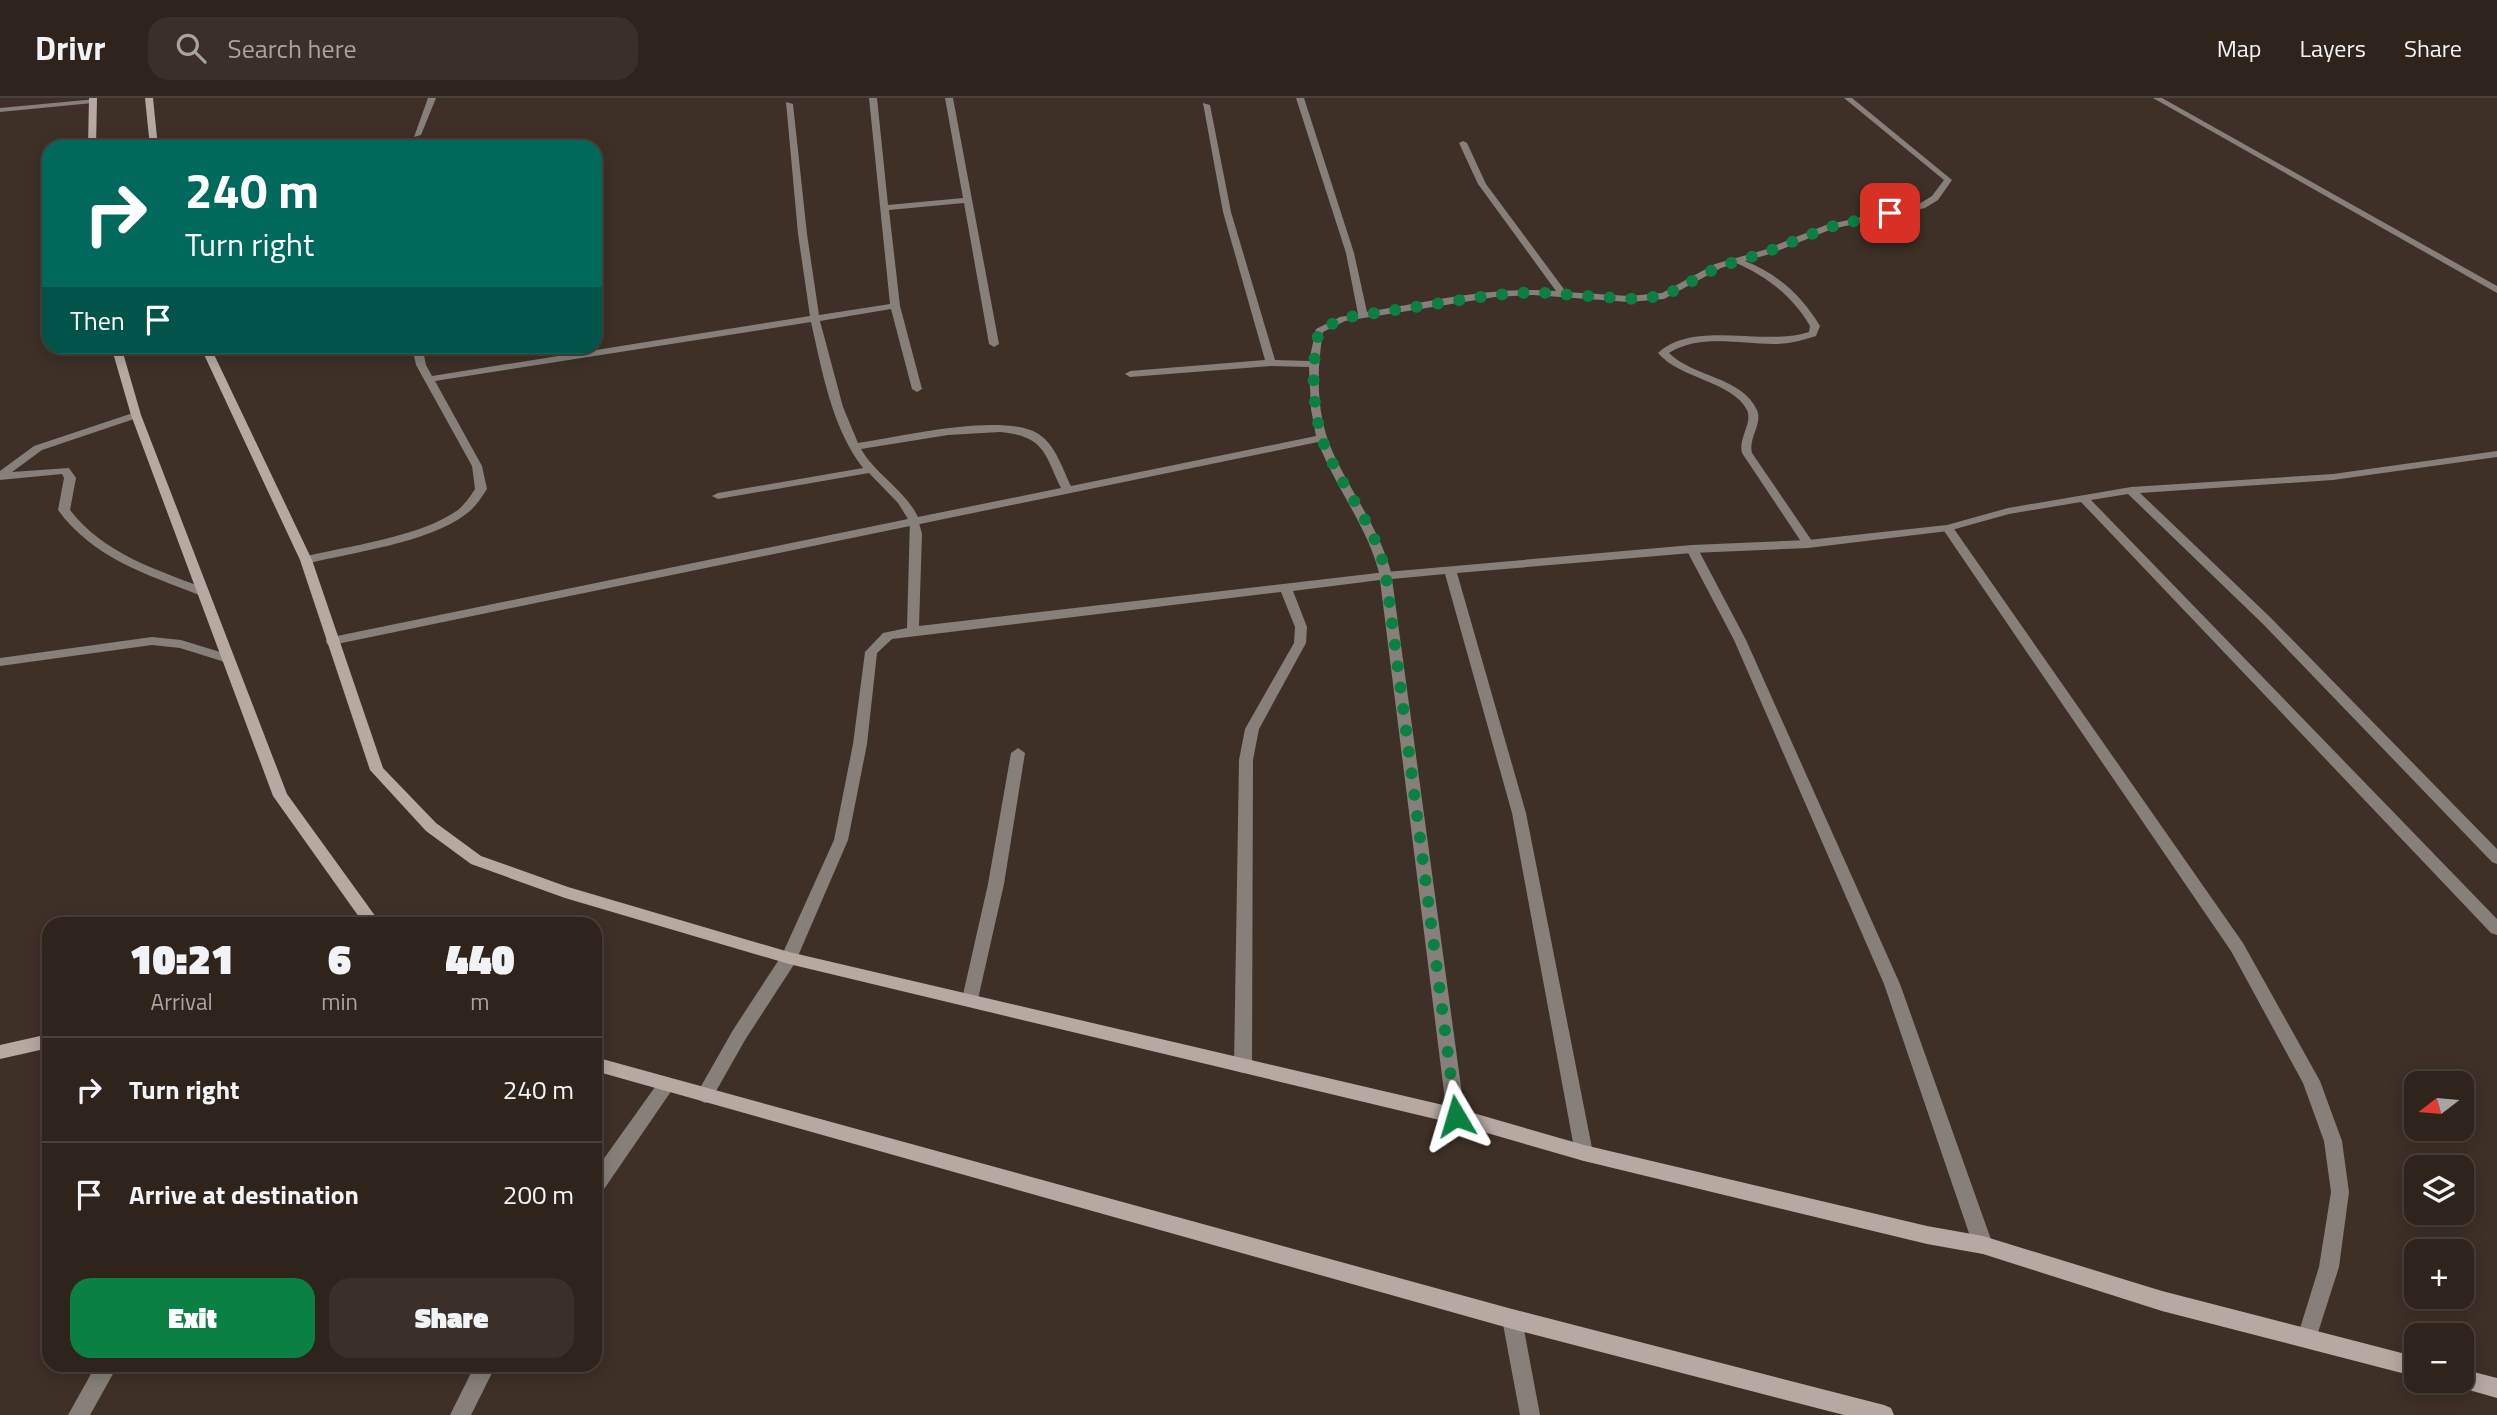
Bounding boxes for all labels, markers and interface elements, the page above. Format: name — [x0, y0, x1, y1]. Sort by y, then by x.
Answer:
search box — [148, 17, 638, 80]
text: Drivr — [35, 23, 106, 73]
icon: search — [172, 29, 210, 67]
text: Search here — [228, 29, 357, 68]
text: Map — [2217, 30, 2262, 66]
text: Layers — [2300, 30, 2366, 66]
text: Share — [2404, 30, 2462, 66]
text: 240 m — [185, 152, 319, 227]
icon: right — [70, 168, 161, 259]
pin — [1860, 183, 1920, 243]
icon: arrive — [1871, 194, 1909, 232]
text: Turn right — [185, 220, 314, 268]
text: Then — [70, 301, 125, 340]
icon: arrive — [139, 301, 177, 339]
text: 10:21 — [129, 926, 234, 990]
text: 6 — [328, 926, 351, 990]
text: 440 — [445, 926, 515, 990]
text: Arrival — [150, 984, 213, 1019]
text: min — [321, 984, 358, 1019]
text: m — [470, 984, 490, 1019]
text: Turn right — [129, 1070, 240, 1109]
text: 240 m — [503, 1070, 574, 1109]
icon: right — [70, 1071, 108, 1109]
north arrow — [2404, 1071, 2474, 1141]
map controls — [2404, 1071, 2474, 1393]
position arrow — [1419, 1079, 1493, 1153]
button: layers — [2404, 1155, 2474, 1225]
text: Arrive at destination — [129, 1175, 359, 1214]
text: 200 m — [503, 1175, 574, 1214]
icon: arrive — [70, 1176, 108, 1214]
button: + — [2404, 1239, 2474, 1309]
button: Exit — [70, 1278, 315, 1358]
button: Share — [329, 1278, 574, 1358]
button: − — [2404, 1323, 2474, 1393]

